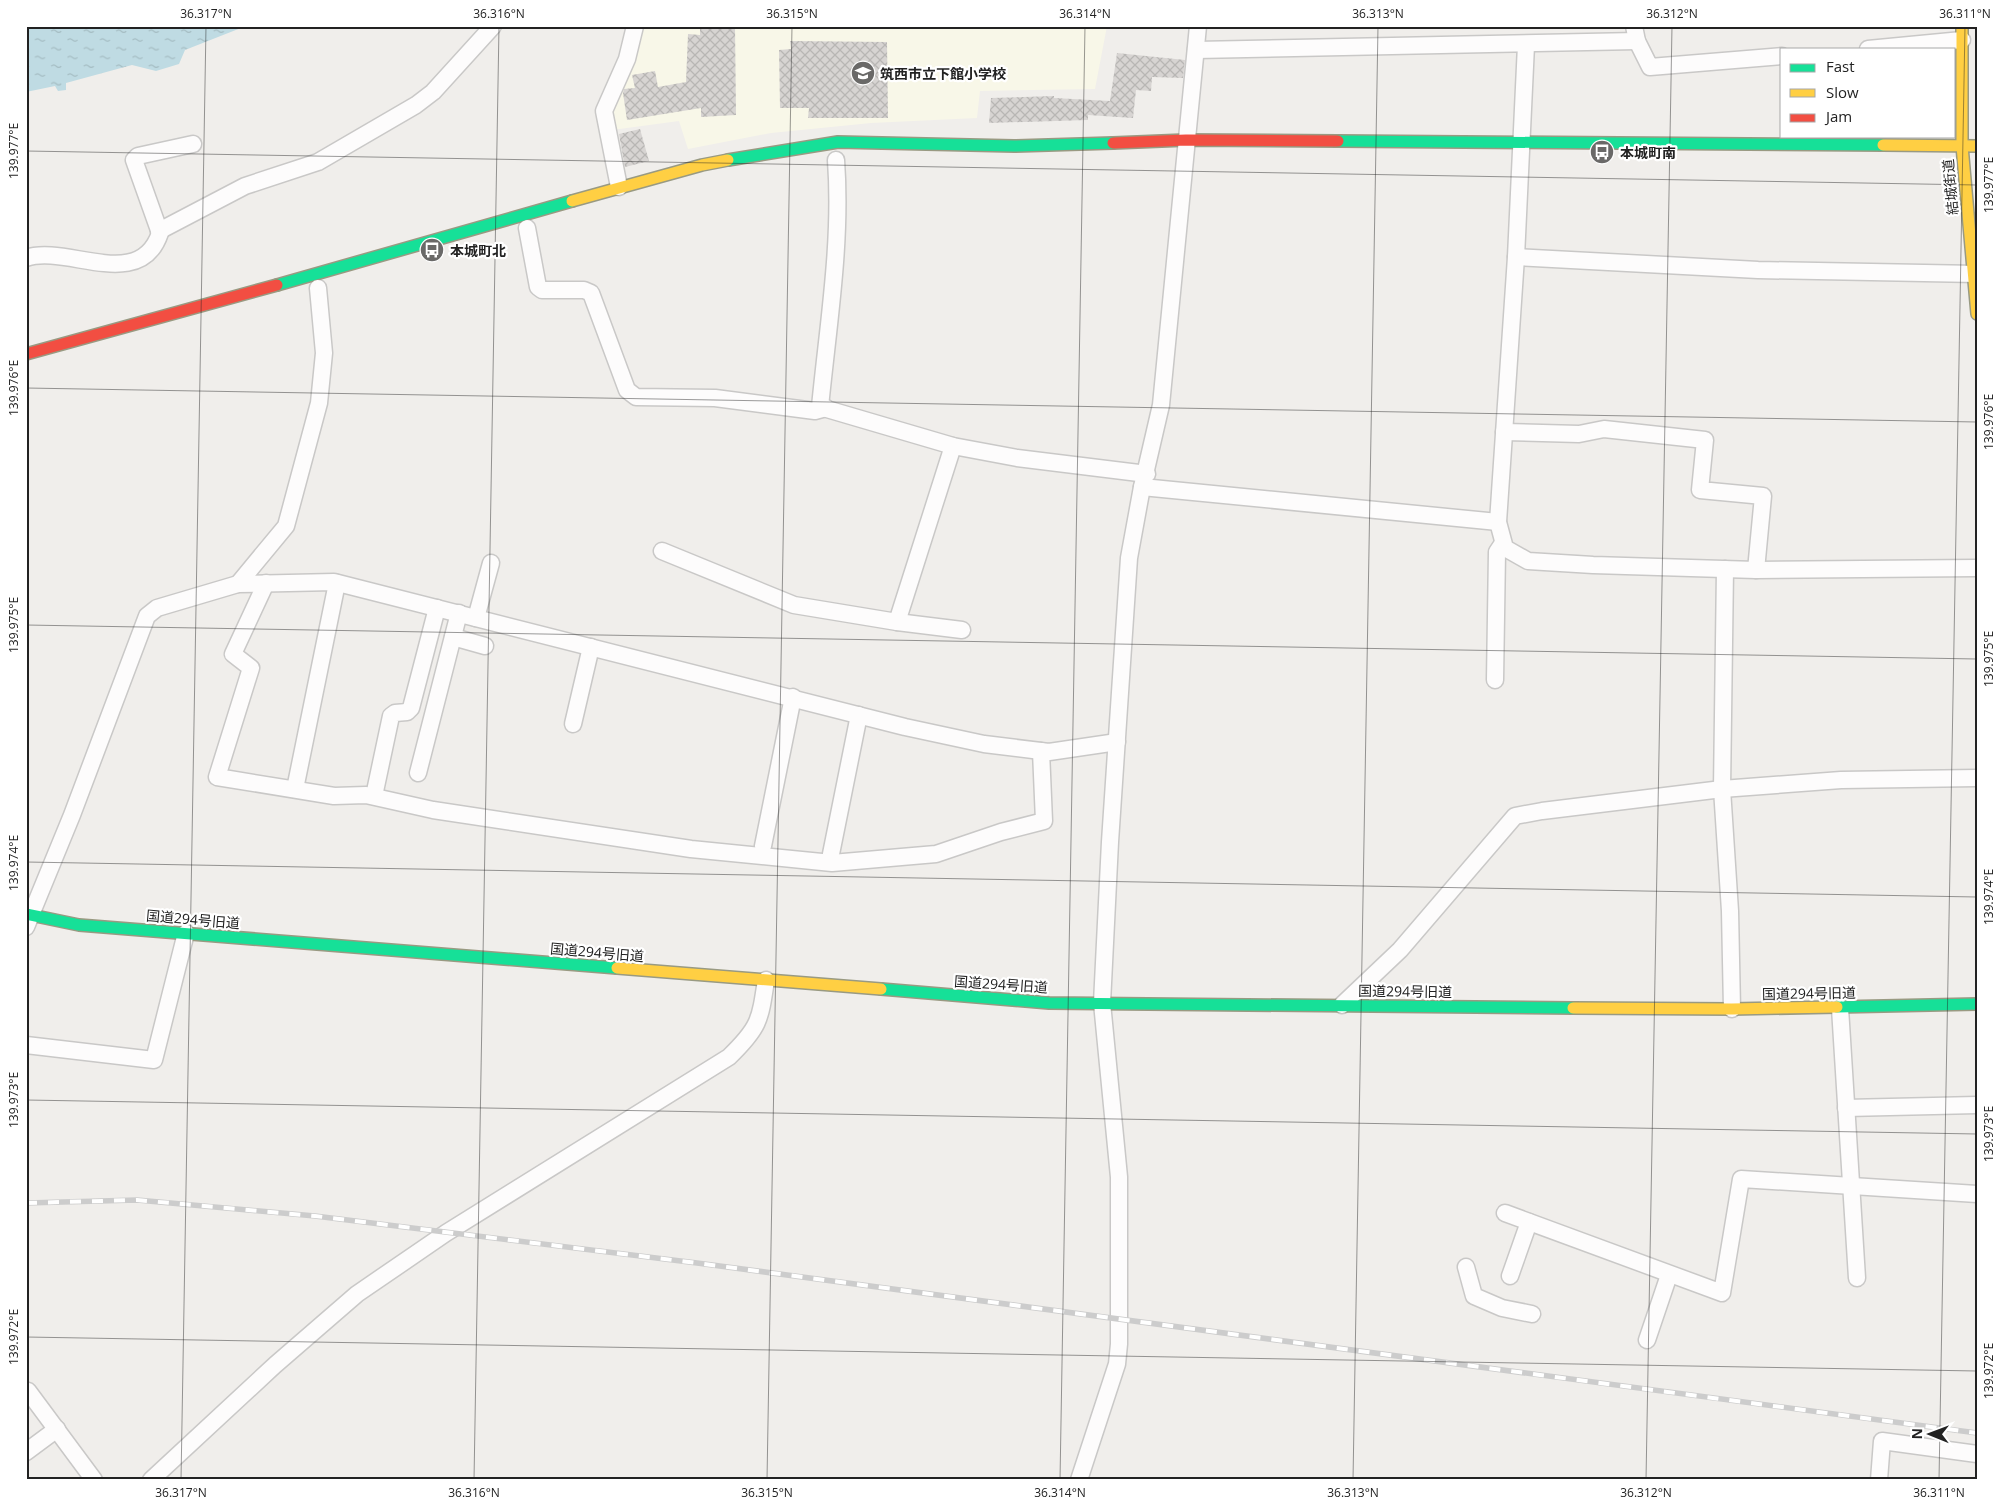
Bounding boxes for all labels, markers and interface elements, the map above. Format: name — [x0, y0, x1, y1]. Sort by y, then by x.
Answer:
text: 36.317°N — [180, 5, 232, 22]
text: 36.316°N — [473, 5, 525, 22]
text: 36.315°N — [766, 5, 818, 22]
text: 36.314°N — [1059, 5, 1111, 22]
text: 36.313°N — [1352, 5, 1404, 22]
text: 36.312°N — [1646, 5, 1698, 22]
text: 36.311°N — [1939, 5, 1991, 22]
legend — [1780, 48, 1956, 138]
text: Fast — [1826, 56, 1855, 76]
school or university icon: 筑西市立下館小学校 — [850, 60, 876, 86]
place label: 筑西市立下館小学校 — [880, 64, 1006, 83]
text: Slow — [1826, 82, 1859, 102]
text: Jam — [1824, 106, 1852, 126]
text: 139.977°E — [5, 123, 22, 179]
bus stop icon: 本城町南 — [1589, 139, 1615, 165]
place label: 本城町南 — [1620, 143, 1676, 162]
text: 139.977°E — [1980, 157, 1997, 213]
street label: 結城街道 — [1938, 158, 1962, 216]
bus stop icon: 本城町北 — [419, 237, 445, 263]
place label: 本城町北 — [450, 241, 506, 260]
text: 139.976°E — [5, 360, 22, 416]
text: 139.976°E — [1980, 394, 1997, 450]
text: 139.975°E — [5, 597, 22, 653]
text: 139.975°E — [1980, 631, 1997, 687]
text: 139.974°E — [5, 835, 22, 891]
text: 139.974°E — [1980, 869, 1997, 925]
street label: 国道294号旧道 — [145, 905, 241, 933]
street label: 国道294号旧道 — [549, 938, 645, 966]
street label: 国道294号旧道 — [953, 971, 1049, 997]
street label: 国道294号旧道 — [1358, 981, 1452, 1001]
street label: 国道294号旧道 — [1762, 983, 1856, 1003]
text: 139.973°E — [5, 1072, 22, 1128]
text: 139.973°E — [1980, 1106, 1997, 1162]
text: 139.972°E — [5, 1309, 22, 1365]
text: 139.972°E — [1980, 1343, 1997, 1399]
north arrow — [1906, 1408, 1956, 1458]
text: N — [1907, 1428, 1926, 1440]
text: 36.317°N — [155, 1484, 207, 1501]
text: 36.316°N — [448, 1484, 500, 1501]
text: 36.315°N — [741, 1484, 793, 1501]
text: 36.314°N — [1034, 1484, 1086, 1501]
text: 36.313°N — [1327, 1484, 1379, 1501]
text: 36.312°N — [1620, 1484, 1672, 1501]
text: 36.311°N — [1913, 1484, 1965, 1501]

